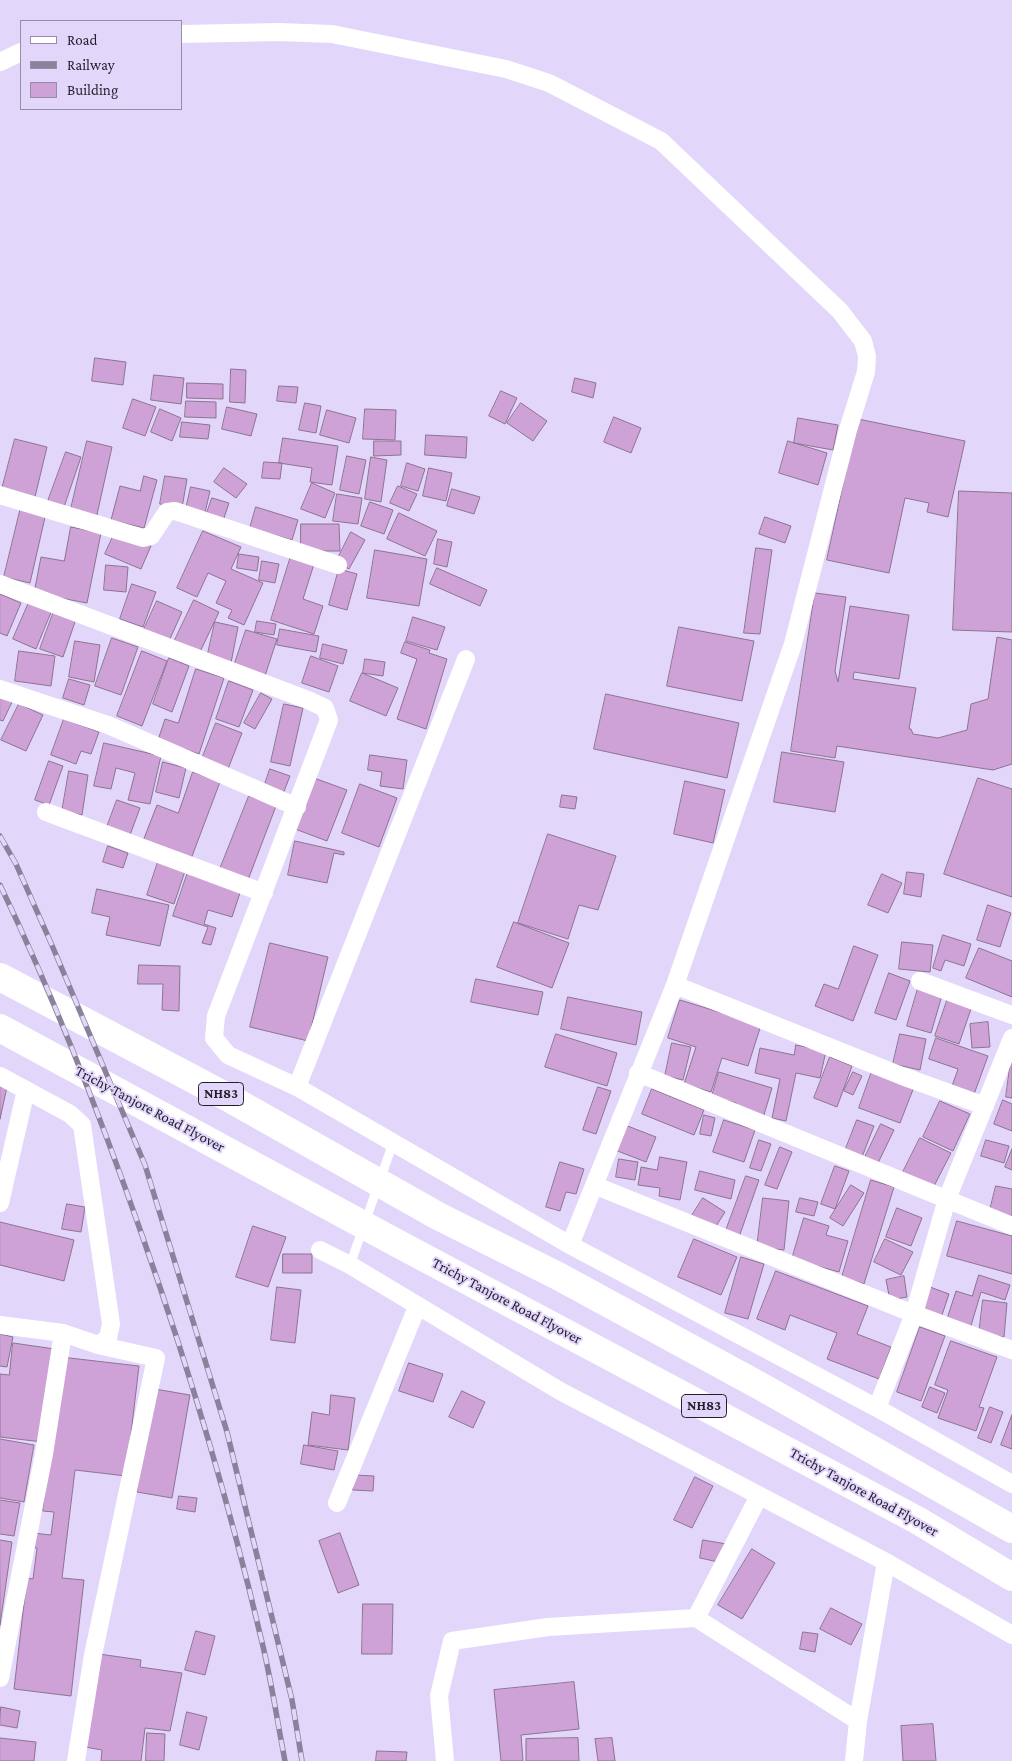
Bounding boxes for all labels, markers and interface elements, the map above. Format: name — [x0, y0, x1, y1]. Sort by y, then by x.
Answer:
legend — [20, 20, 182, 110]
text: Road — [67, 32, 97, 48]
text: Railway — [67, 57, 115, 73]
text: Building — [67, 82, 118, 98]
street label: Trichy Tanjore Road Flyover — [72, 1062, 228, 1156]
road number: NH83 — [198, 1082, 244, 1106]
street label: Trichy Tanjore Road Flyover — [429, 1254, 585, 1348]
road number: NH83 — [682, 1394, 726, 1418]
street label: Trichy Tanjore Road Flyover — [787, 1444, 941, 1540]

